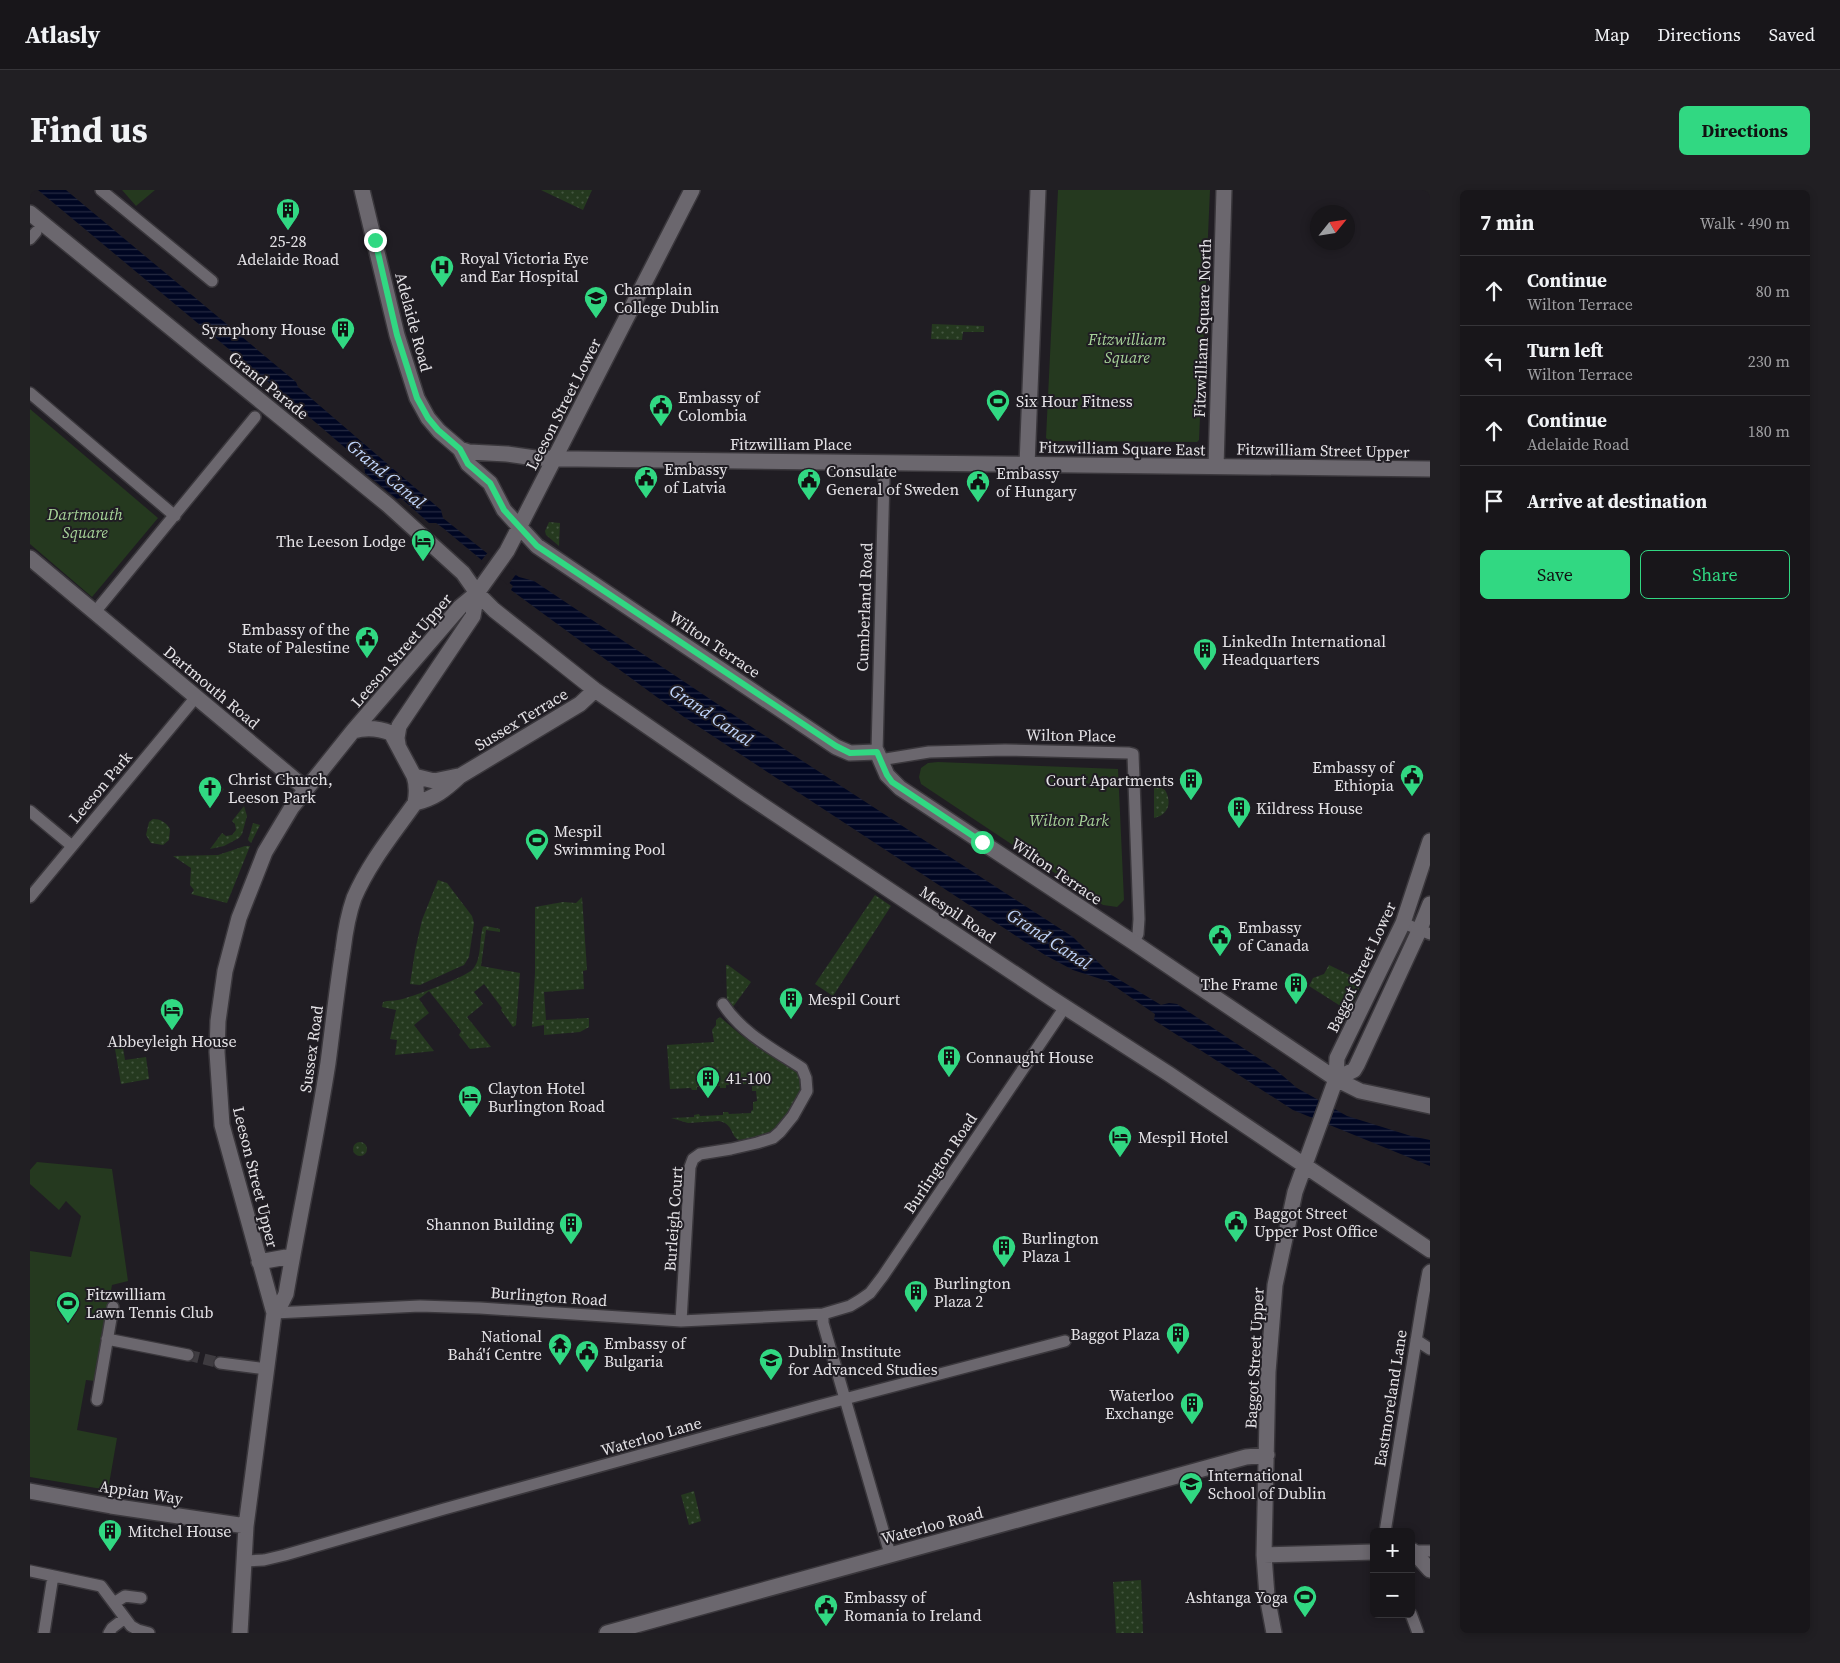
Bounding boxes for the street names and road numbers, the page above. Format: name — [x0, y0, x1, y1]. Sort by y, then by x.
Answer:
street label: Fitzwilliam Square North — [1188, 238, 1216, 418]
street label: Adelaide Road — [390, 270, 438, 374]
street label: Leeson Street Lower — [520, 334, 606, 474]
street label: Grand Parade — [224, 346, 314, 424]
street label: Fitzwilliam Place — [730, 433, 852, 455]
street label: Fitzwilliam Square East — [1038, 436, 1206, 460]
street label: Fitzwilliam Street Upper — [1236, 437, 1410, 463]
street label: Cumberland Road — [851, 542, 877, 672]
street label: Leeson Street Upper — [345, 588, 457, 712]
street label: Wilton Terrace — [665, 605, 765, 683]
street label: Dartmouth Road — [159, 640, 265, 734]
street label: Sussex Terrace — [470, 682, 572, 756]
street label: Wilton Place — [1026, 723, 1116, 747]
street label: Leeson Park — [63, 746, 137, 828]
street label: Wilton Terrace — [1007, 832, 1107, 910]
street label: Mespil Road — [915, 880, 1001, 948]
street label: Baggot Street Lower — [1321, 898, 1401, 1036]
street label: Sussex Road — [294, 1004, 328, 1094]
street label: Leeson Street Upper — [228, 1104, 284, 1250]
street label: Burlington Road — [898, 1108, 982, 1218]
street label: Burleigh Court — [658, 1165, 688, 1272]
street label: Burlington Road — [490, 1281, 608, 1311]
street label: Baggot Street Upper — [1239, 1287, 1269, 1429]
street label: Eastmoreland Lane — [1368, 1328, 1412, 1468]
street label: Waterloo Lane — [598, 1411, 704, 1461]
street label: Appian Way — [97, 1474, 185, 1510]
street label: Waterloo Road — [879, 1501, 985, 1549]

